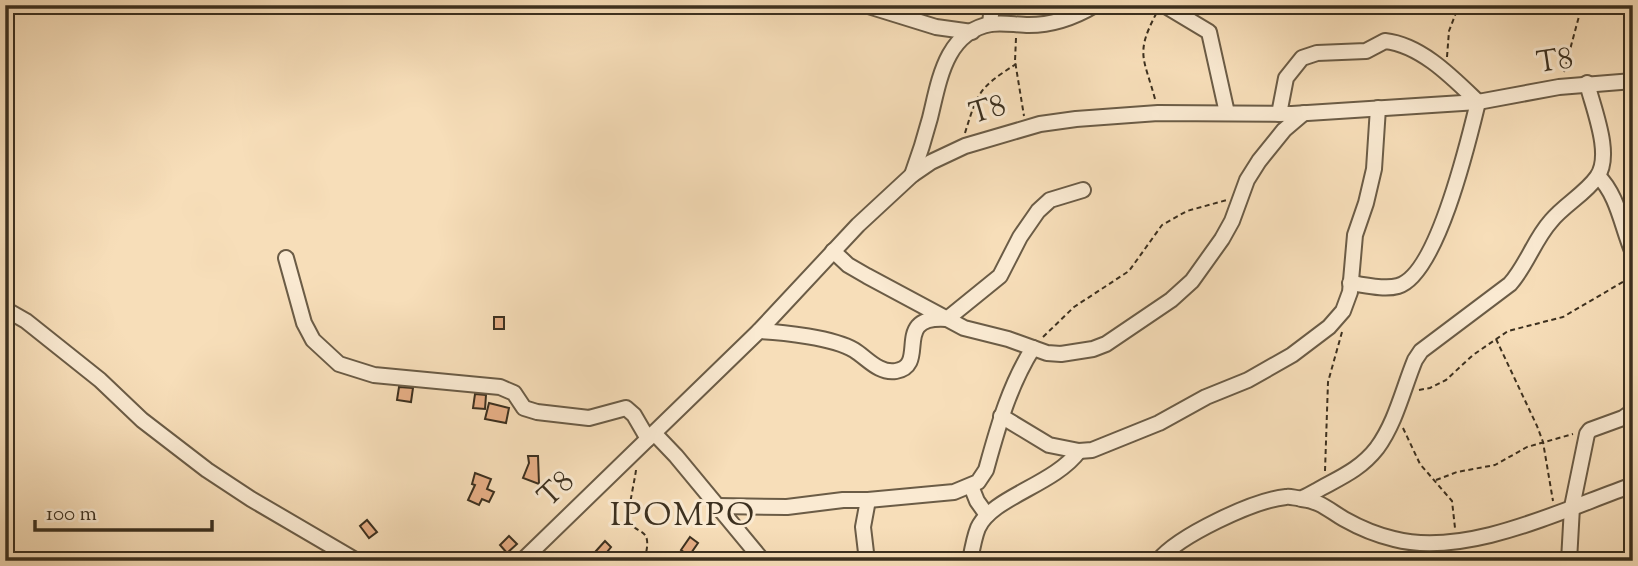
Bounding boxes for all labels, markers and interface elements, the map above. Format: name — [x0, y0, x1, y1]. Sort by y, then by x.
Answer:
street label: T8 — [1534, 38, 1576, 86]
street label: T8 — [964, 85, 1012, 137]
street label: T8 — [529, 462, 585, 518]
scale bar — [35, 489, 212, 533]
district label: IPOMPO — [610, 493, 756, 541]
text: 100 m — [46, 500, 97, 530]

